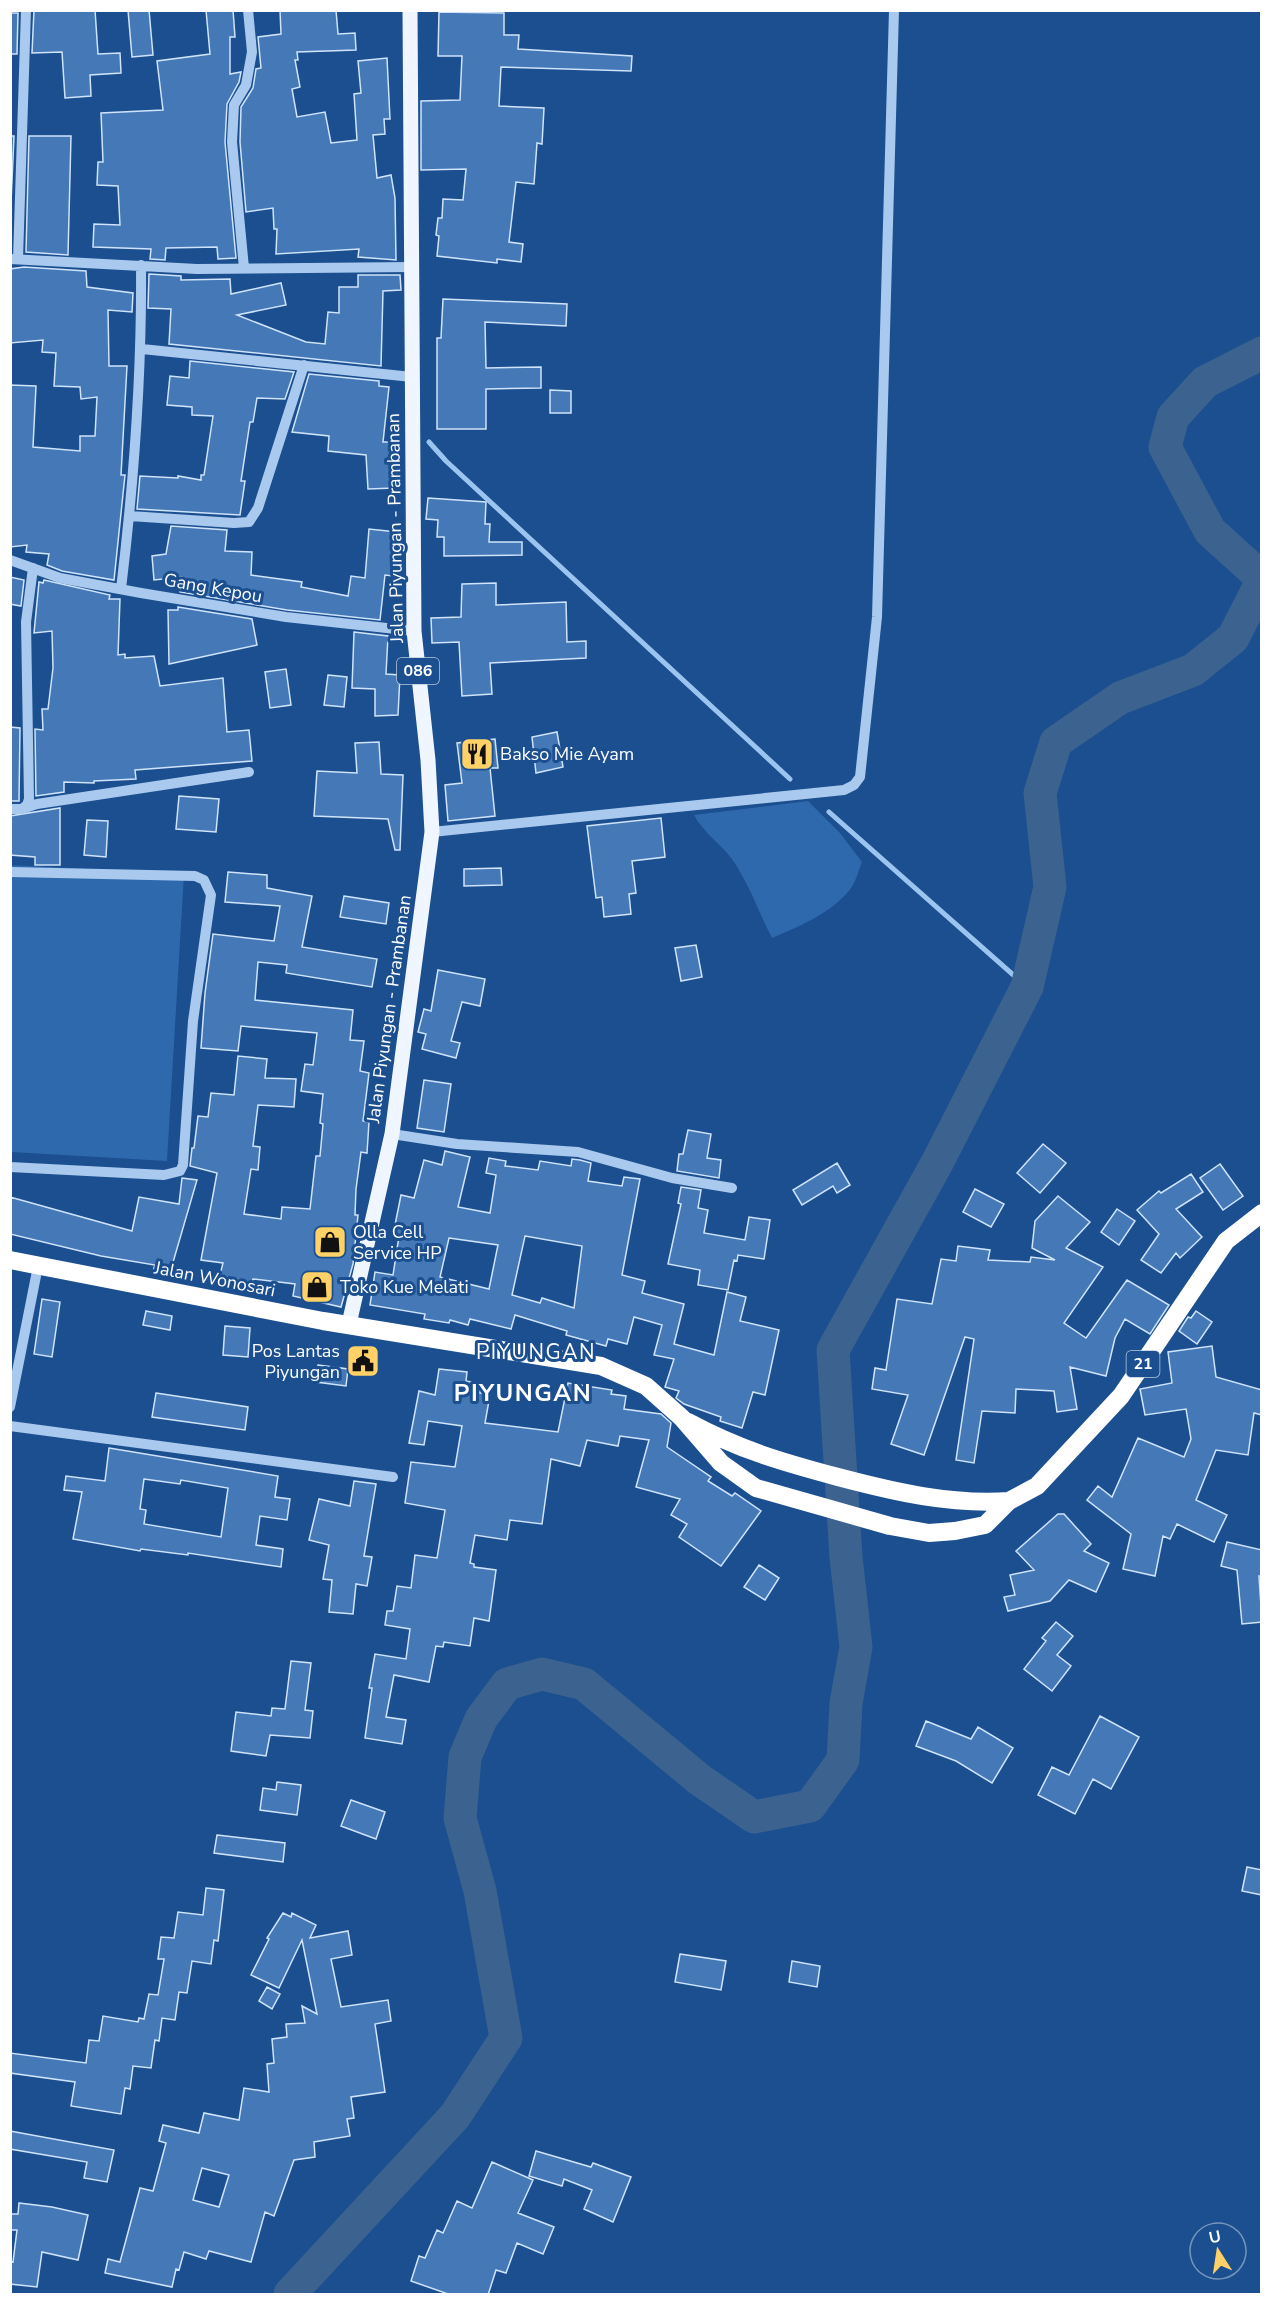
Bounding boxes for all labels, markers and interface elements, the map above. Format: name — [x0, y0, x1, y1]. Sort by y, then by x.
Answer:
street label: Jalan Piyungan - Prambanan — [381, 413, 409, 644]
street label: Gang Kepou — [162, 568, 264, 608]
road number: 086 — [397, 658, 439, 684]
restaurant icon: Bakso Mie Ayam — [459, 736, 495, 772]
place label: Bakso Mie Ayam — [500, 742, 634, 766]
street label: Jalan Piyungan - Prambanan — [361, 893, 417, 1126]
place label: Olla Cell Service HP — [353, 1220, 442, 1265]
shop icon: Olla Cell Service HP — [312, 1224, 348, 1260]
street label: Jalan Wonosari — [151, 1255, 278, 1303]
shop icon: Toko Kue Melati — [299, 1269, 335, 1305]
place label: Toko Kue Melati — [340, 1275, 469, 1299]
district label: PIYUNGAN — [476, 1338, 596, 1366]
place label: Pos Lantas Piyungan — [252, 1339, 340, 1384]
public building icon: Pos Lantas Piyungan — [345, 1343, 381, 1379]
road number: 21 — [1126, 1351, 1160, 1377]
district label: PIYUNGAN — [454, 1377, 592, 1409]
north arrow — [1188, 2221, 1248, 2281]
text: U — [1207, 2225, 1223, 2249]

